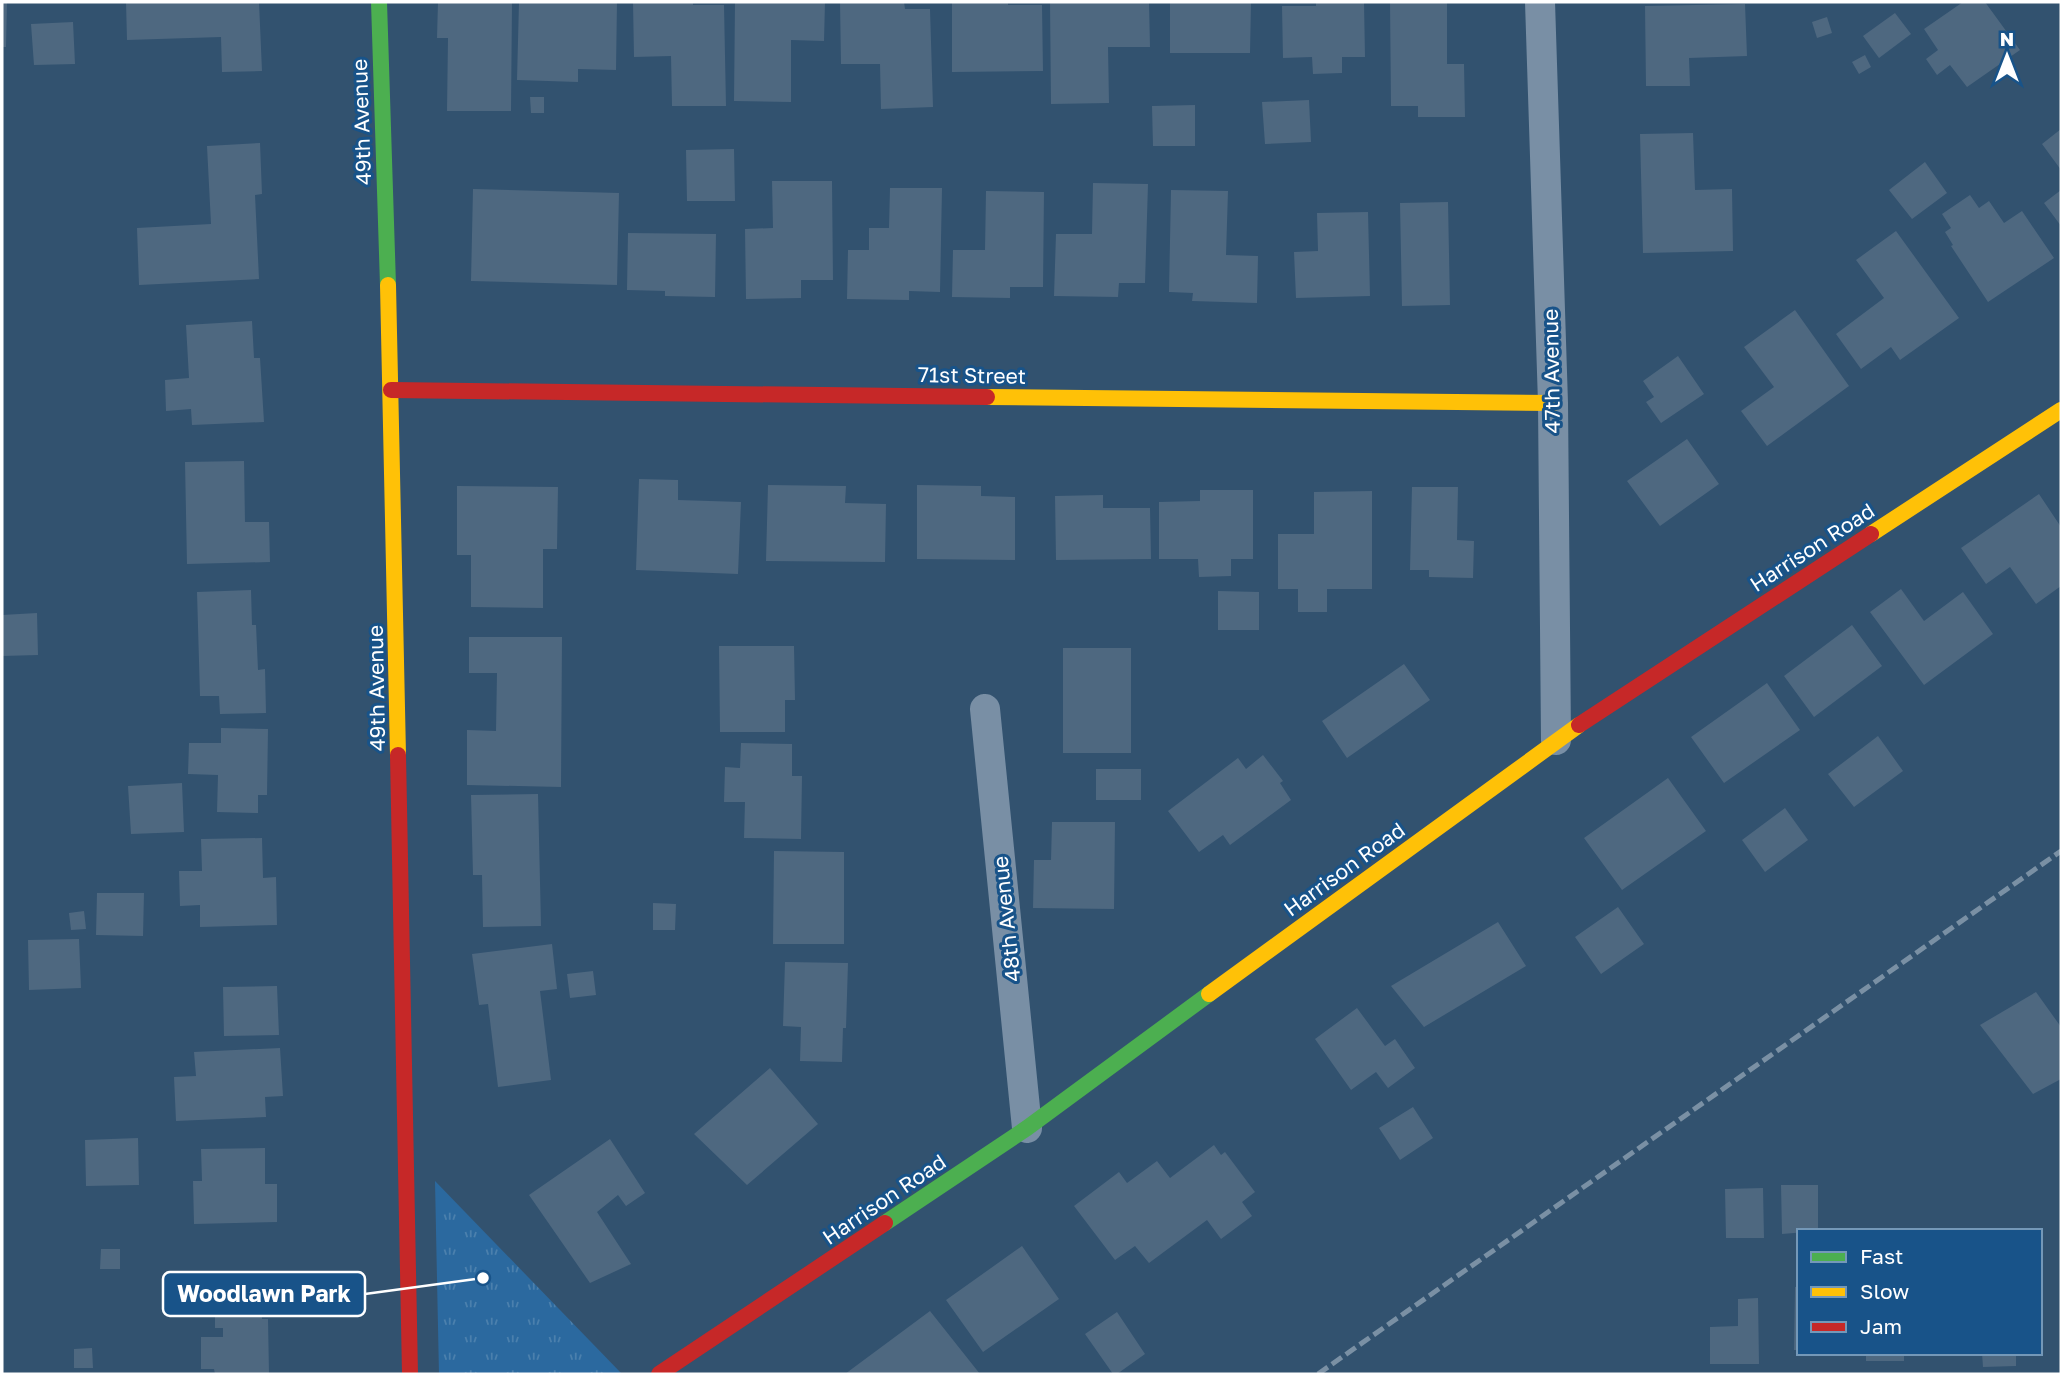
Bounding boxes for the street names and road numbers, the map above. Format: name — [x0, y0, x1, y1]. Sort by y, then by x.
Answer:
street label: 49th Avenue — [346, 58, 376, 186]
street label: 47th Avenue — [1537, 308, 1565, 434]
street label: 71st Street — [918, 361, 1026, 389]
street label: Harrison Road — [1745, 497, 1879, 597]
street label: 49th Avenue — [362, 625, 390, 751]
street label: Harrison Road — [1278, 816, 1410, 922]
street label: 48th Avenue — [986, 855, 1026, 983]
street label: Harrison Road — [817, 1148, 951, 1250]

